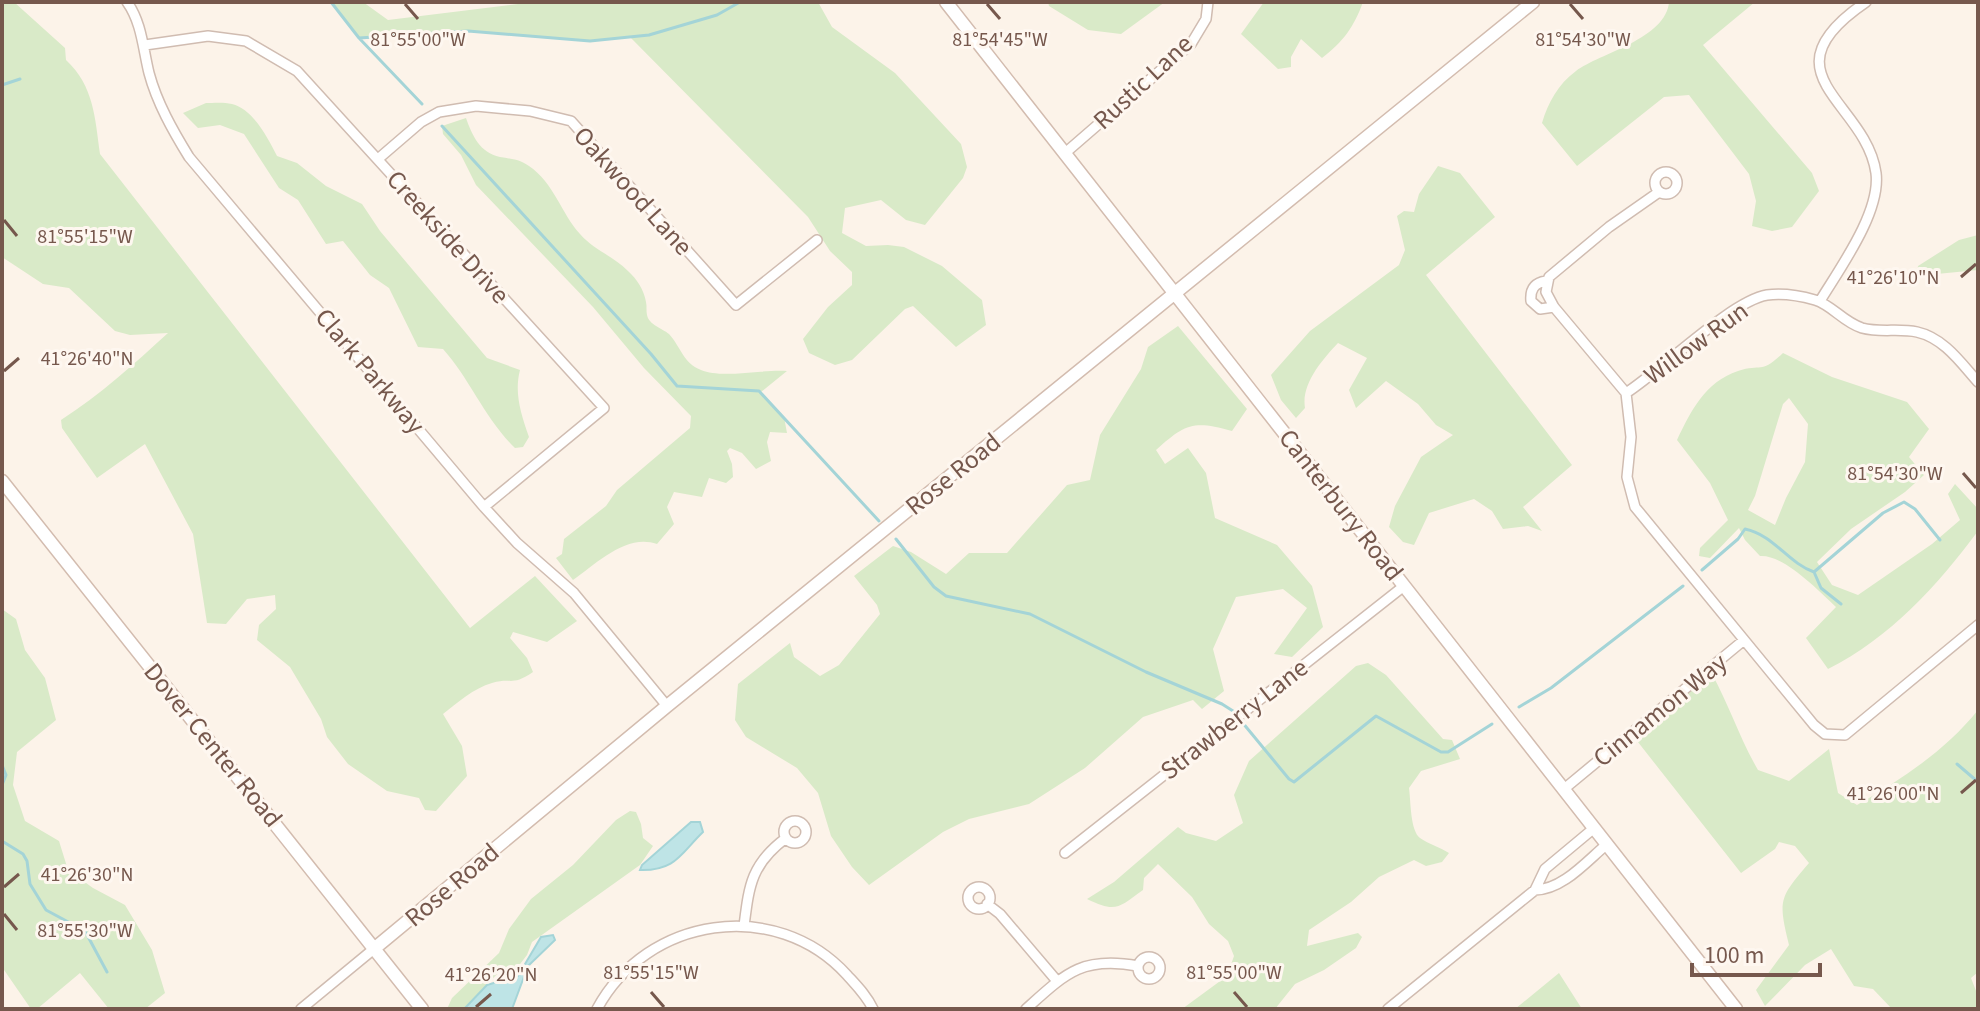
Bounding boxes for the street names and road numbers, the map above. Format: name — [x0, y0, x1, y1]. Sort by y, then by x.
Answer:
street label: Rustic Lane — [1085, 26, 1201, 138]
street label: Oakwood Lane — [565, 118, 701, 264]
street label: Creekside Drive — [378, 162, 518, 312]
street label: Willow Run — [1636, 292, 1756, 394]
street label: Clark Parkway — [306, 300, 434, 442]
street label: Canterbury Road — [1270, 421, 1412, 589]
street label: Rose Road — [897, 424, 1009, 524]
street label: Cinnamon Way — [1585, 644, 1735, 776]
street label: Strawberry Lane — [1152, 649, 1316, 789]
street label: Dover Center Road — [135, 655, 291, 835]
street label: Rose Road — [397, 834, 507, 936]

